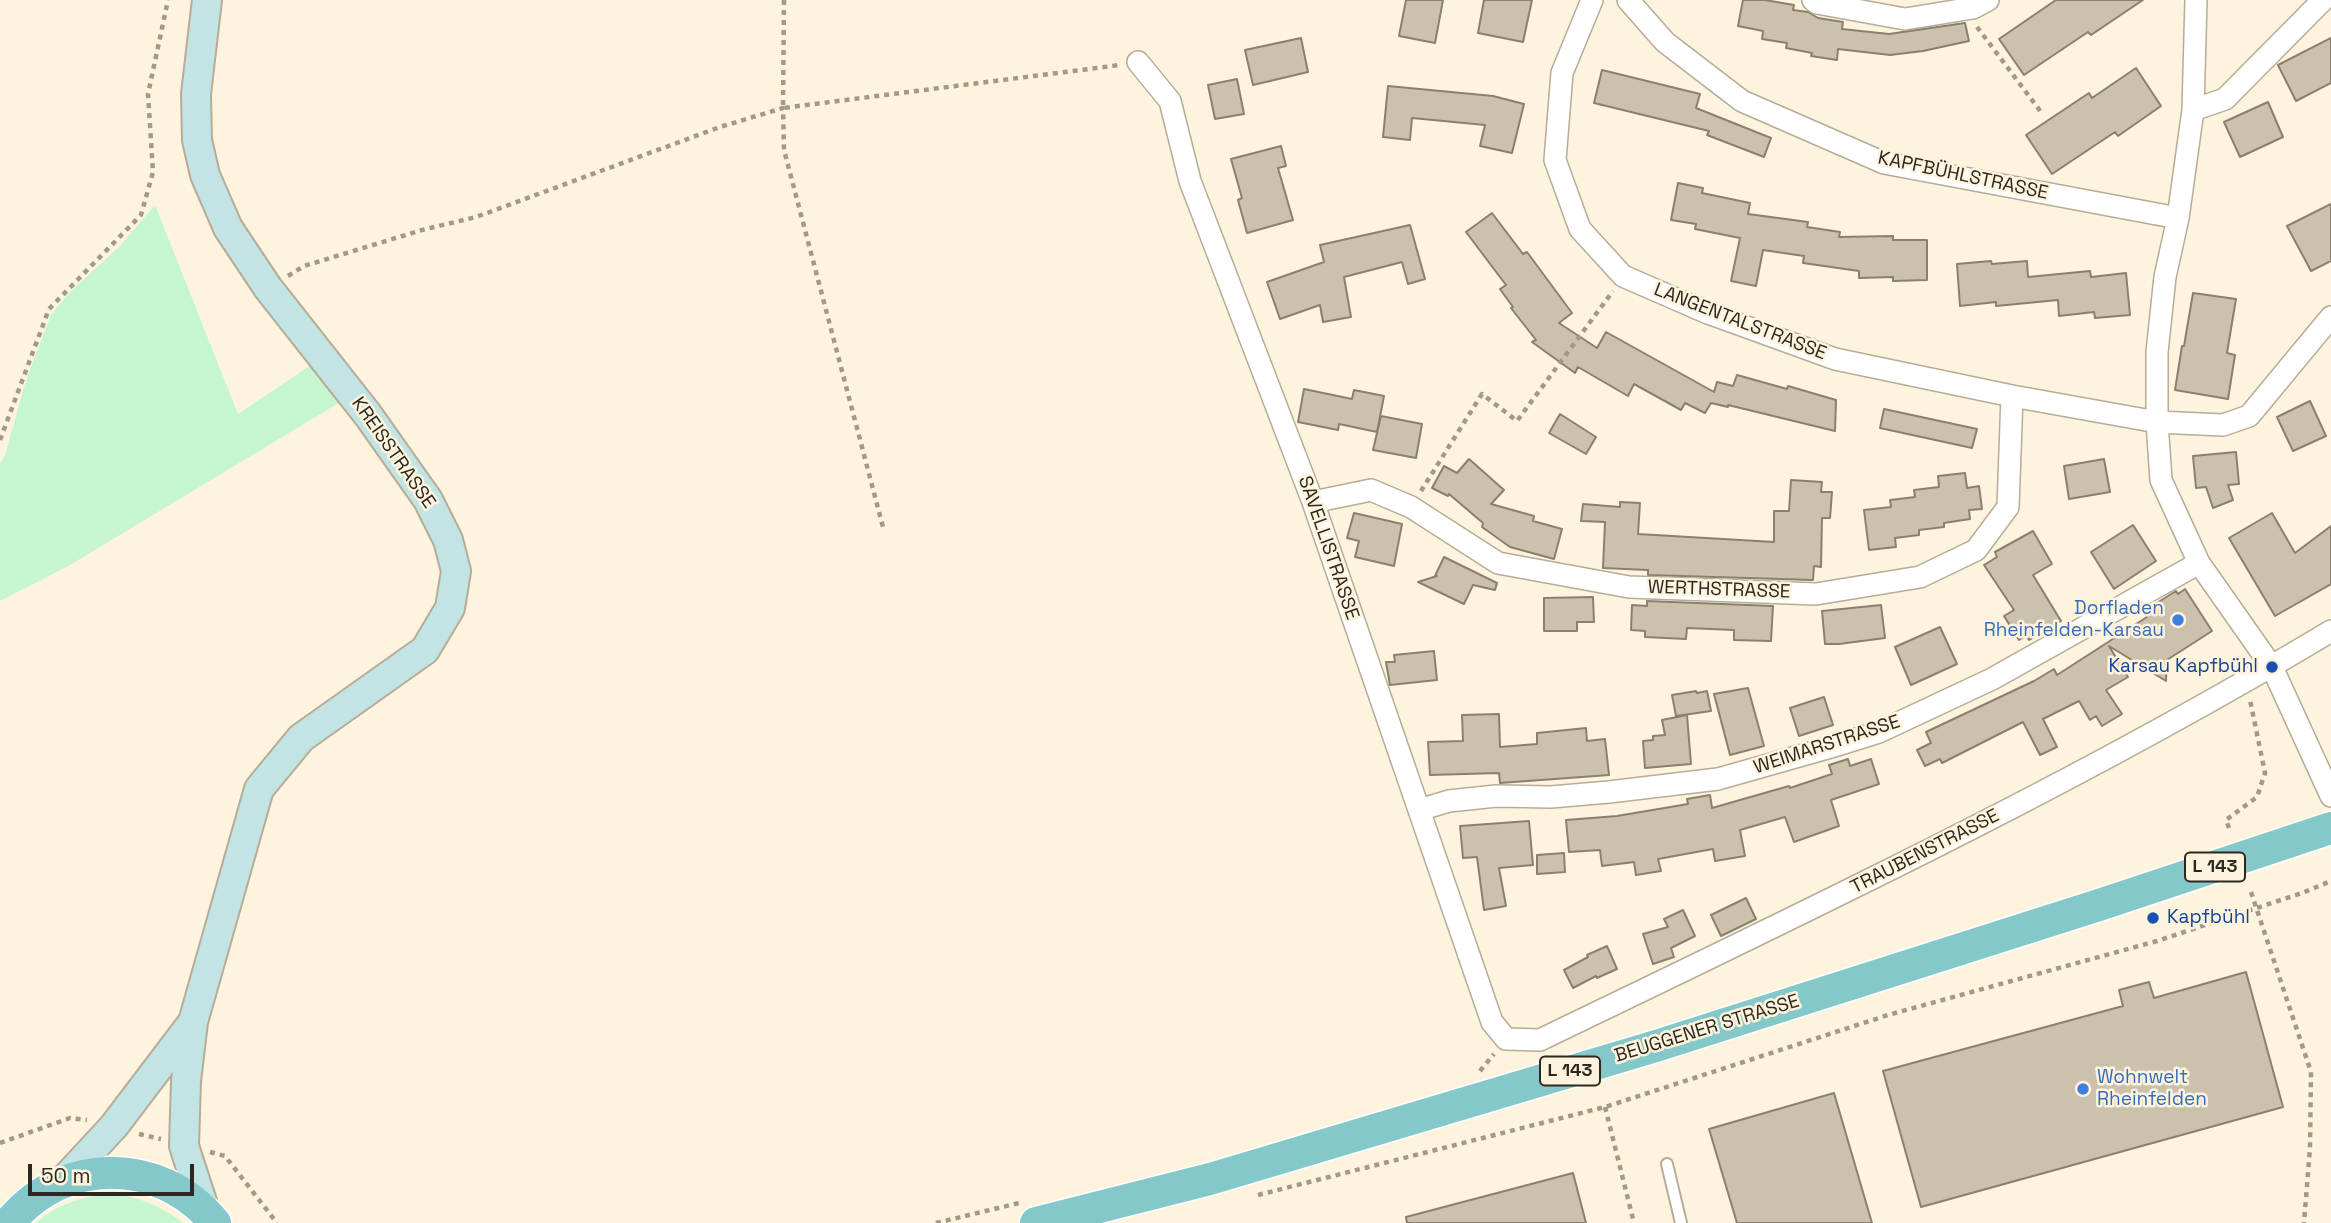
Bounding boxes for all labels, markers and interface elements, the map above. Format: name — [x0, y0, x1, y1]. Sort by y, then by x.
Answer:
street label: KAPFBÜHLSTRASSE — [1876, 147, 2050, 205]
street label: LANGENTALSTRASSE — [1650, 279, 1830, 365]
street label: KREISSTRASSE — [346, 393, 440, 513]
street label: SAVELLISTRASSE — [1293, 473, 1363, 623]
street label: WERTHSTRASSE — [1647, 576, 1791, 604]
place label: Dorfladen Rheinfelden-Karsau — [1984, 598, 2164, 642]
marker: Dorfladen Rheinfelden-Karsau — [2170, 612, 2186, 628]
place label: Karsau Kapfbühl — [2108, 656, 2258, 678]
marker: Karsau Kapfbühl — [2264, 659, 2280, 675]
street label: WEIMARSTRASSE — [1751, 711, 1903, 779]
street label: TRAUBENSTRASSE — [1847, 805, 2003, 899]
road number: L 143 — [2185, 852, 2245, 882]
place label: Kapfbühl — [2167, 907, 2250, 929]
marker: Kapfbühl — [2145, 910, 2161, 926]
street label: BEUGGENER STRASSE — [1612, 990, 1802, 1068]
road number: L 143 — [1540, 1056, 1600, 1086]
place label: Wohnwelt Rheinfelden — [2097, 1067, 2207, 1111]
marker: Wohnwelt Rheinfelden — [2075, 1081, 2091, 1097]
scale bar — [32, 1150, 198, 1194]
text: 50 m — [41, 1162, 91, 1189]

